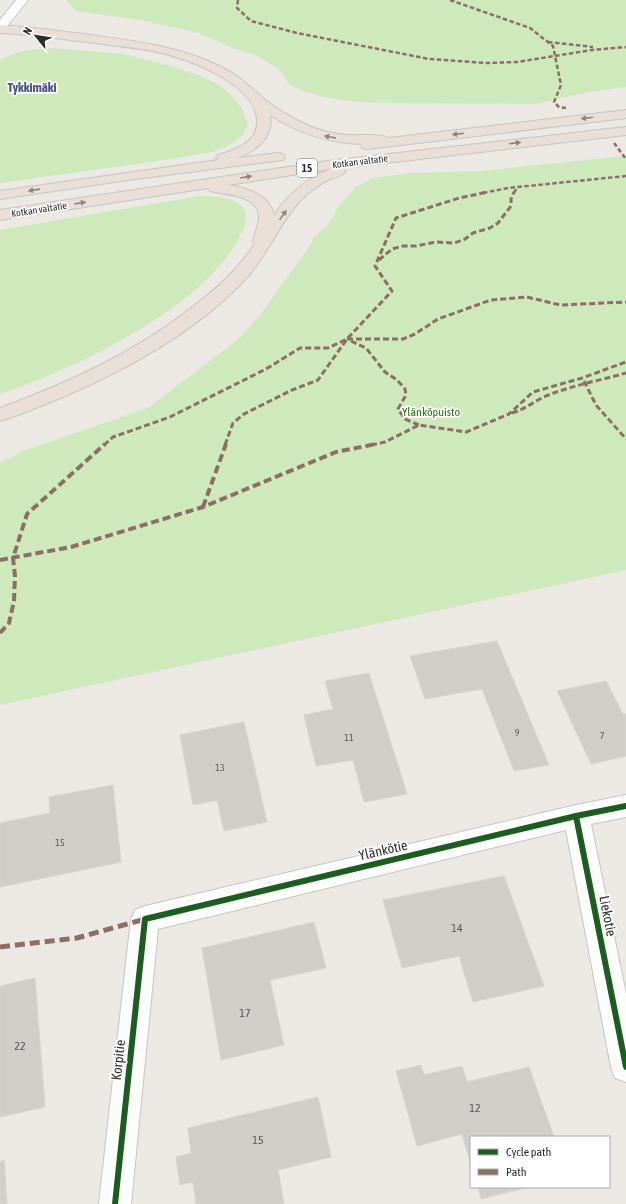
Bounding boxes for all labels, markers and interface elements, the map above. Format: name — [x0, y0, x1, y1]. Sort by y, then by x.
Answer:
north arrow — [16, 16, 56, 56]
text: N — [21, 25, 34, 37]
district label: Tykkimäki — [8, 80, 56, 95]
one-way arrow — [581, 115, 593, 121]
one-way arrow — [452, 130, 464, 137]
one-way arrow — [324, 134, 336, 140]
one-way arrow — [509, 140, 521, 147]
street label: Kotkan valtatie — [332, 153, 389, 170]
road number: 15 — [297, 159, 317, 177]
one-way arrow — [240, 174, 252, 180]
one-way arrow — [28, 187, 40, 193]
street label: Kotkan valtatie — [11, 200, 68, 219]
one-way arrow — [74, 200, 86, 206]
one-way arrow — [279, 209, 287, 220]
park label: Ylänköpuisto — [402, 405, 460, 419]
house number: 9 — [515, 727, 520, 738]
house number: 7 — [600, 730, 605, 741]
house number: 11 — [344, 732, 354, 743]
house number: 13 — [215, 762, 225, 773]
house number: 15 — [55, 837, 65, 848]
street label: Ylänkötie — [357, 837, 409, 863]
street label: Liekotie — [596, 894, 620, 938]
house number: 14 — [451, 921, 463, 935]
house number: 17 — [239, 1006, 251, 1020]
house number: 22 — [14, 1039, 26, 1053]
street label: Korpitie — [108, 1039, 128, 1081]
house number: 12 — [469, 1101, 481, 1115]
house number: 15 — [252, 1133, 264, 1147]
legend — [470, 1136, 610, 1188]
text: Cycle path — [506, 1145, 551, 1159]
text: Path — [506, 1165, 527, 1179]

